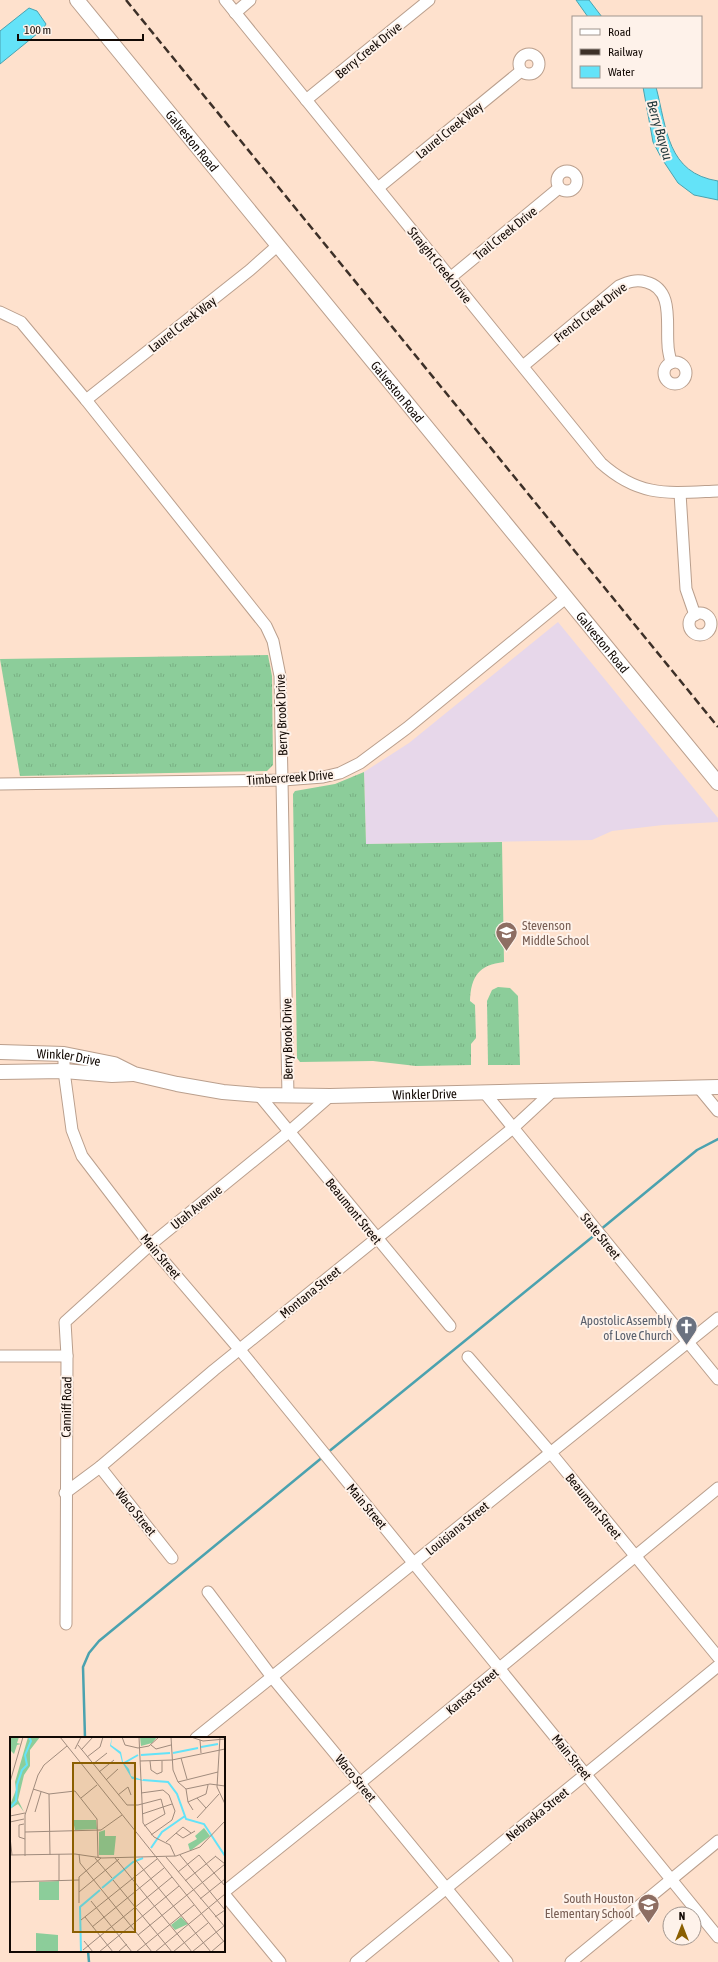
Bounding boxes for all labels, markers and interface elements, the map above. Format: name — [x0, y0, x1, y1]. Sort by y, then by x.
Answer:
scale bar — [18, 16, 143, 42]
legend — [572, 16, 702, 88]
street label: Berry Creek Drive — [332, 19, 405, 82]
text: 100 m — [24, 23, 51, 37]
text: Road — [608, 25, 631, 39]
text: Railway — [608, 45, 643, 59]
text: Water — [608, 65, 635, 79]
street label: Laurel Creek Way — [413, 98, 486, 162]
water label: Berry Bayou — [644, 98, 676, 162]
street label: Galveston Road — [162, 107, 221, 175]
street label: Trail Creek Drive — [471, 203, 540, 263]
street label: Straight Creek Drive — [404, 224, 475, 306]
street label: French Creek Drive — [551, 279, 630, 345]
street label: Laurel Creek Way — [146, 293, 220, 355]
street label: Galveston Road — [368, 358, 427, 425]
street label: Galveston Road — [573, 609, 632, 676]
street label: Berry Brook Drive — [273, 674, 290, 756]
street label: Timbercreek Drive — [246, 767, 334, 788]
place label: Stevenson Middle School — [522, 918, 590, 948]
school or university icon: Stevenson Middle School — [494, 919, 520, 952]
street label: Berry Brook Drive — [279, 998, 296, 1080]
street label: Winkler Drive — [36, 1046, 102, 1069]
street label: Winkler Drive — [392, 1086, 457, 1103]
street label: Beaumont Street — [323, 1175, 385, 1247]
street label: Utah Avenue — [168, 1182, 225, 1233]
street label: State Street — [577, 1210, 624, 1263]
street label: Main Street — [137, 1231, 184, 1282]
street label: Montana Street — [277, 1263, 344, 1321]
place label: Apostolic Assembly of Love Church — [580, 1313, 673, 1343]
church icon: Apostolic Assembly of Love Church — [674, 1314, 700, 1347]
street label: Canniff Road — [58, 1376, 75, 1438]
street label: Beaumont Street — [563, 1470, 625, 1542]
street label: Main Street — [343, 1481, 390, 1532]
street label: Waco Street — [112, 1486, 159, 1539]
street label: Louisiana Street — [423, 1498, 492, 1558]
street label: Kansas Street — [443, 1665, 502, 1718]
street label: Main Street — [549, 1731, 595, 1783]
inset map — [10, 1737, 225, 1952]
street label: Waco Street — [332, 1752, 379, 1805]
street label: Nebraska Street — [503, 1784, 572, 1844]
place label: South Houston Elementary School — [545, 1891, 635, 1921]
school or university icon: South Houston Elementary School — [636, 1892, 662, 1925]
north arrow — [662, 1906, 702, 1946]
text: N — [679, 1910, 685, 1922]

